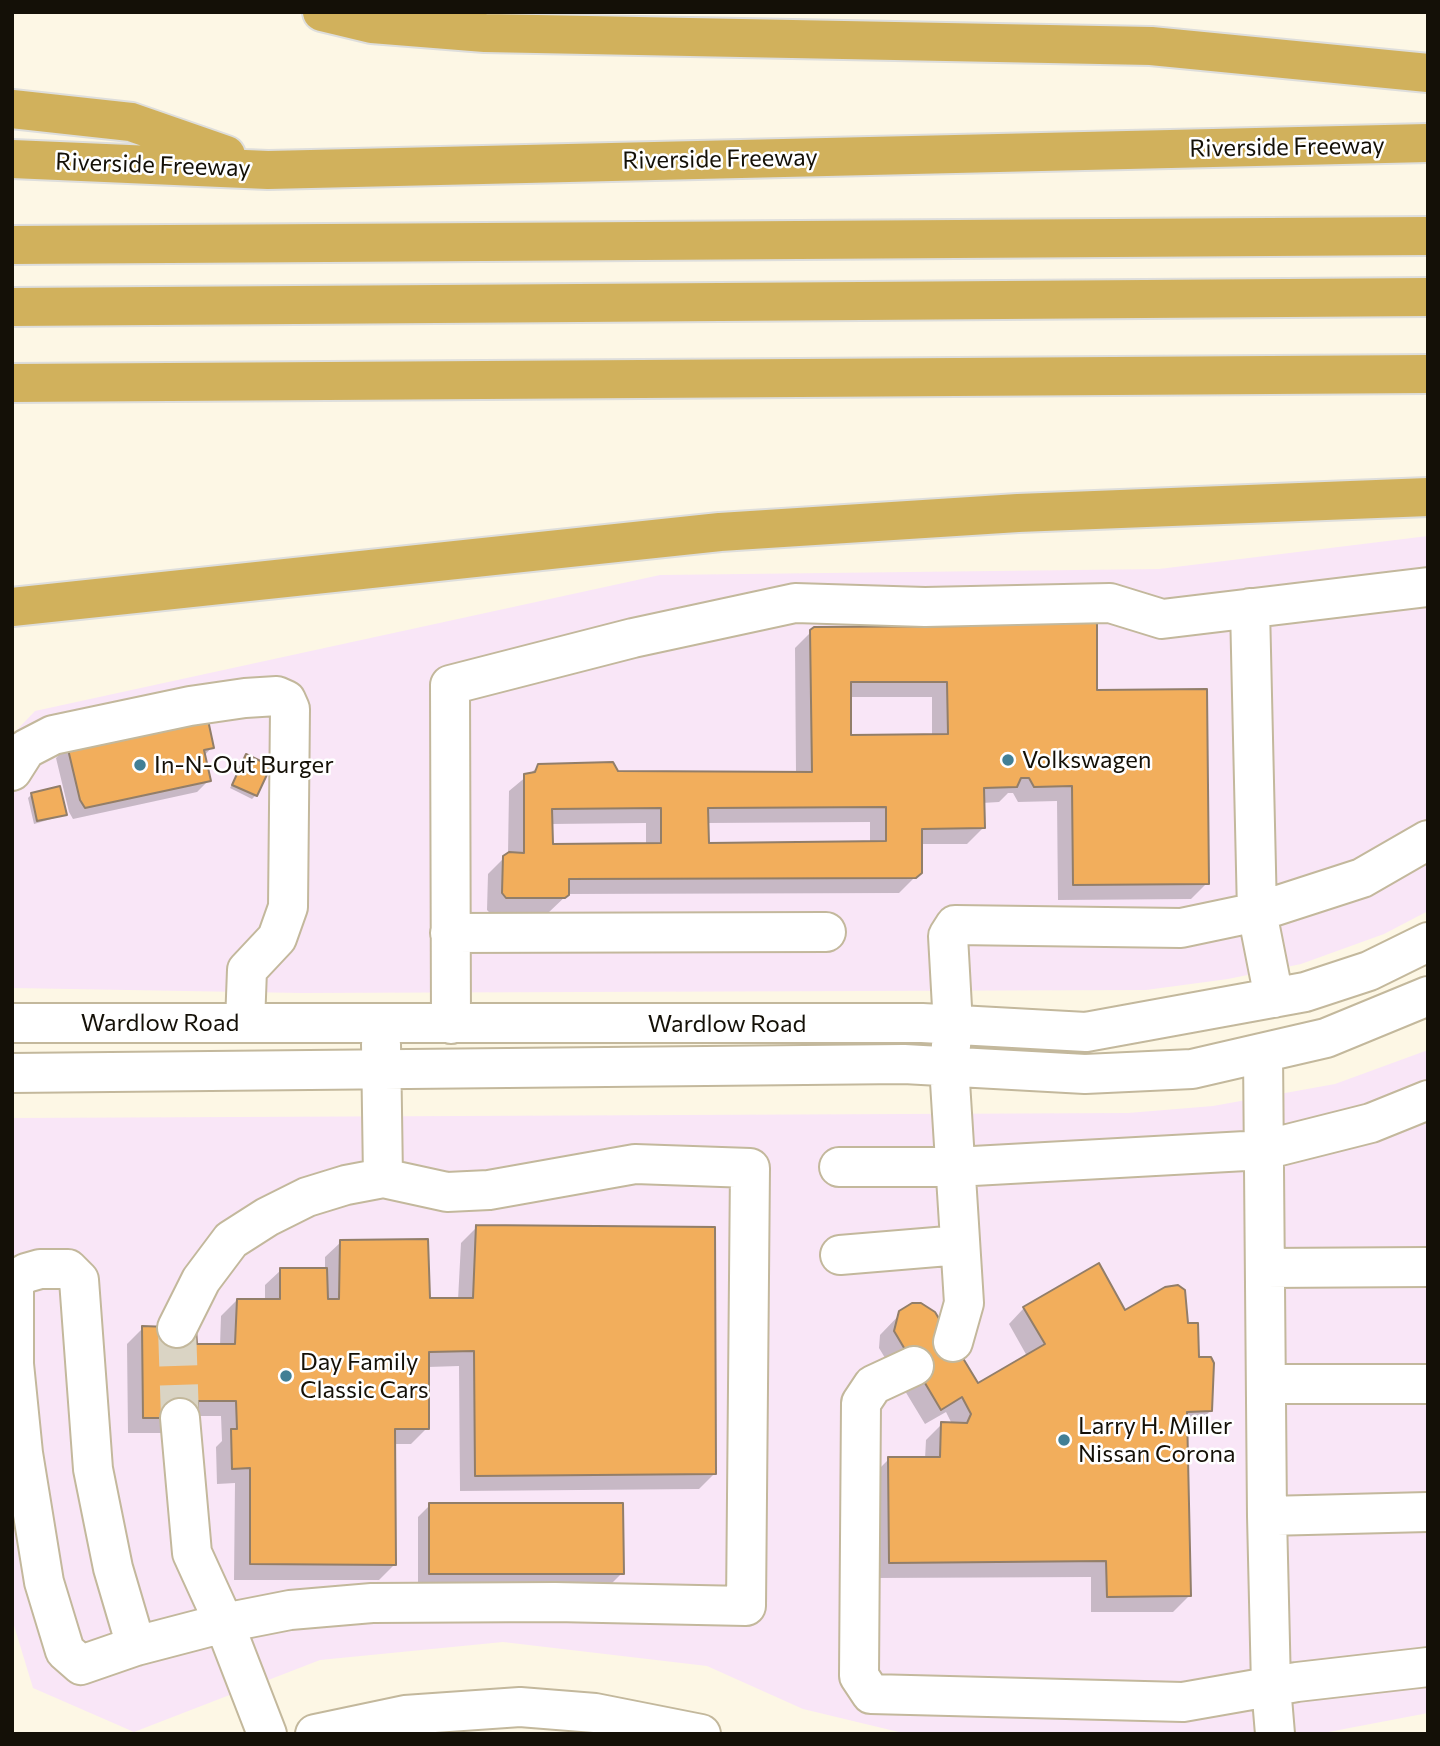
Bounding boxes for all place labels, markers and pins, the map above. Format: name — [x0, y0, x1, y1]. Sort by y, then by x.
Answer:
place label: Volkswagen — [1022, 746, 1152, 774]
place label: In-N-Out Burger — [154, 751, 334, 779]
marker: Volkswagen — [1000, 752, 1016, 768]
marker: In-N-Out Burger — [132, 757, 148, 773]
place label: Day Family Classic Cars — [300, 1348, 429, 1404]
marker: Day Family Classic Cars — [278, 1368, 294, 1384]
place label: Larry H. Miller Nissan Corona — [1078, 1412, 1236, 1468]
marker: Larry H. Miller Nissan Corona — [1056, 1432, 1072, 1448]

